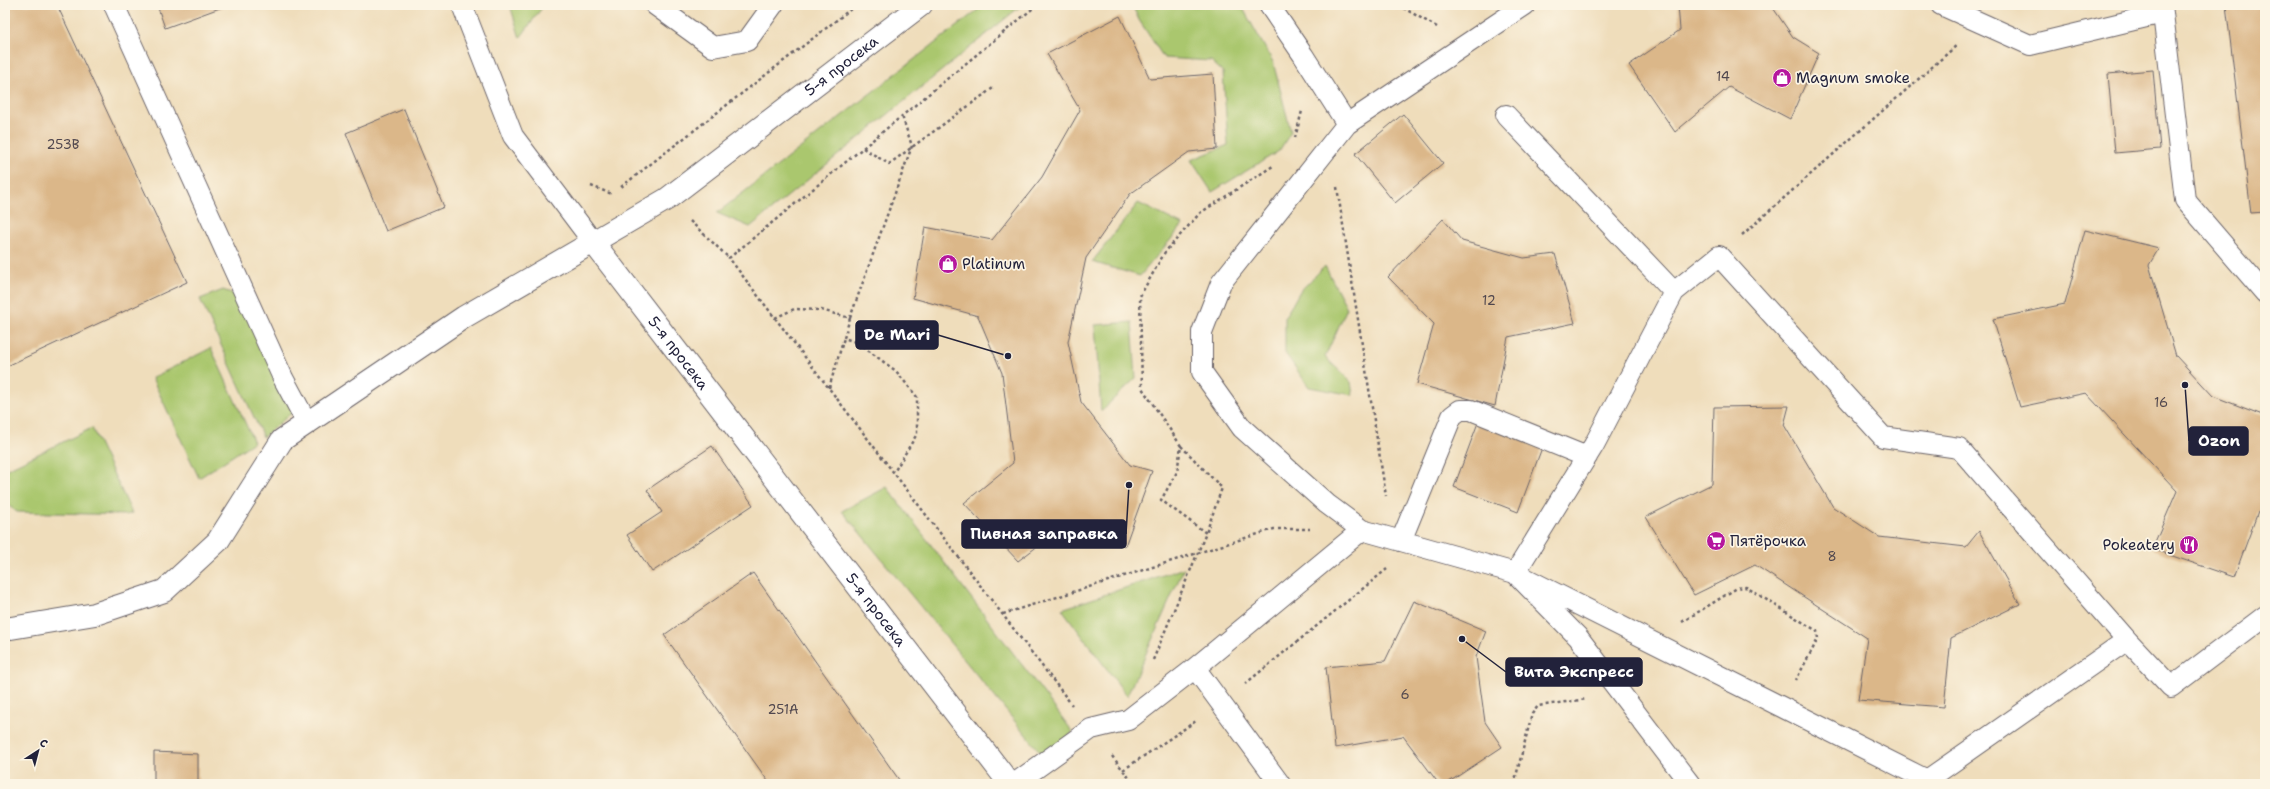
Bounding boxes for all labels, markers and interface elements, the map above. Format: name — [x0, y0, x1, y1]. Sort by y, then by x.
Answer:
street label: 5-я просека — [800, 31, 883, 100]
shop icon: Magnum smoke — [1771, 67, 1793, 89]
house number: 14 — [1716, 68, 1730, 85]
place label: Magnum smoke — [1796, 68, 1910, 88]
house number: 253В — [47, 136, 80, 153]
shop icon: Platinum — [937, 253, 959, 275]
place label: Platinum — [962, 254, 1025, 274]
house number: 12 — [1482, 292, 1496, 309]
street label: 5-я просека — [644, 312, 713, 394]
callout: De Mari — [856, 321, 938, 349]
text: De Mari — [864, 324, 930, 345]
house number: 16 — [2154, 394, 2168, 411]
callout: Ozon — [2189, 427, 2248, 455]
text: Ozon — [2198, 430, 2240, 451]
callout: Пивная заправка — [962, 520, 1126, 548]
text: Пивная заправка — [970, 523, 1118, 544]
supermarket icon: Пятёрочка — [1705, 530, 1727, 552]
place label: Пятёрочка — [1730, 531, 1807, 551]
restaurant icon: Pokeatery — [2178, 534, 2200, 556]
place label: Pokeatery — [2103, 535, 2175, 555]
house number: 8 — [1827, 548, 1837, 565]
street label: 5-я просека — [841, 569, 911, 651]
callout: Вита Экспресс — [1506, 658, 1642, 686]
text: Вита Экспресс — [1514, 661, 1634, 682]
house number: 6 — [1400, 686, 1410, 703]
house number: 251А — [767, 701, 799, 718]
north arrow — [18, 731, 58, 771]
text: С — [36, 735, 51, 752]

